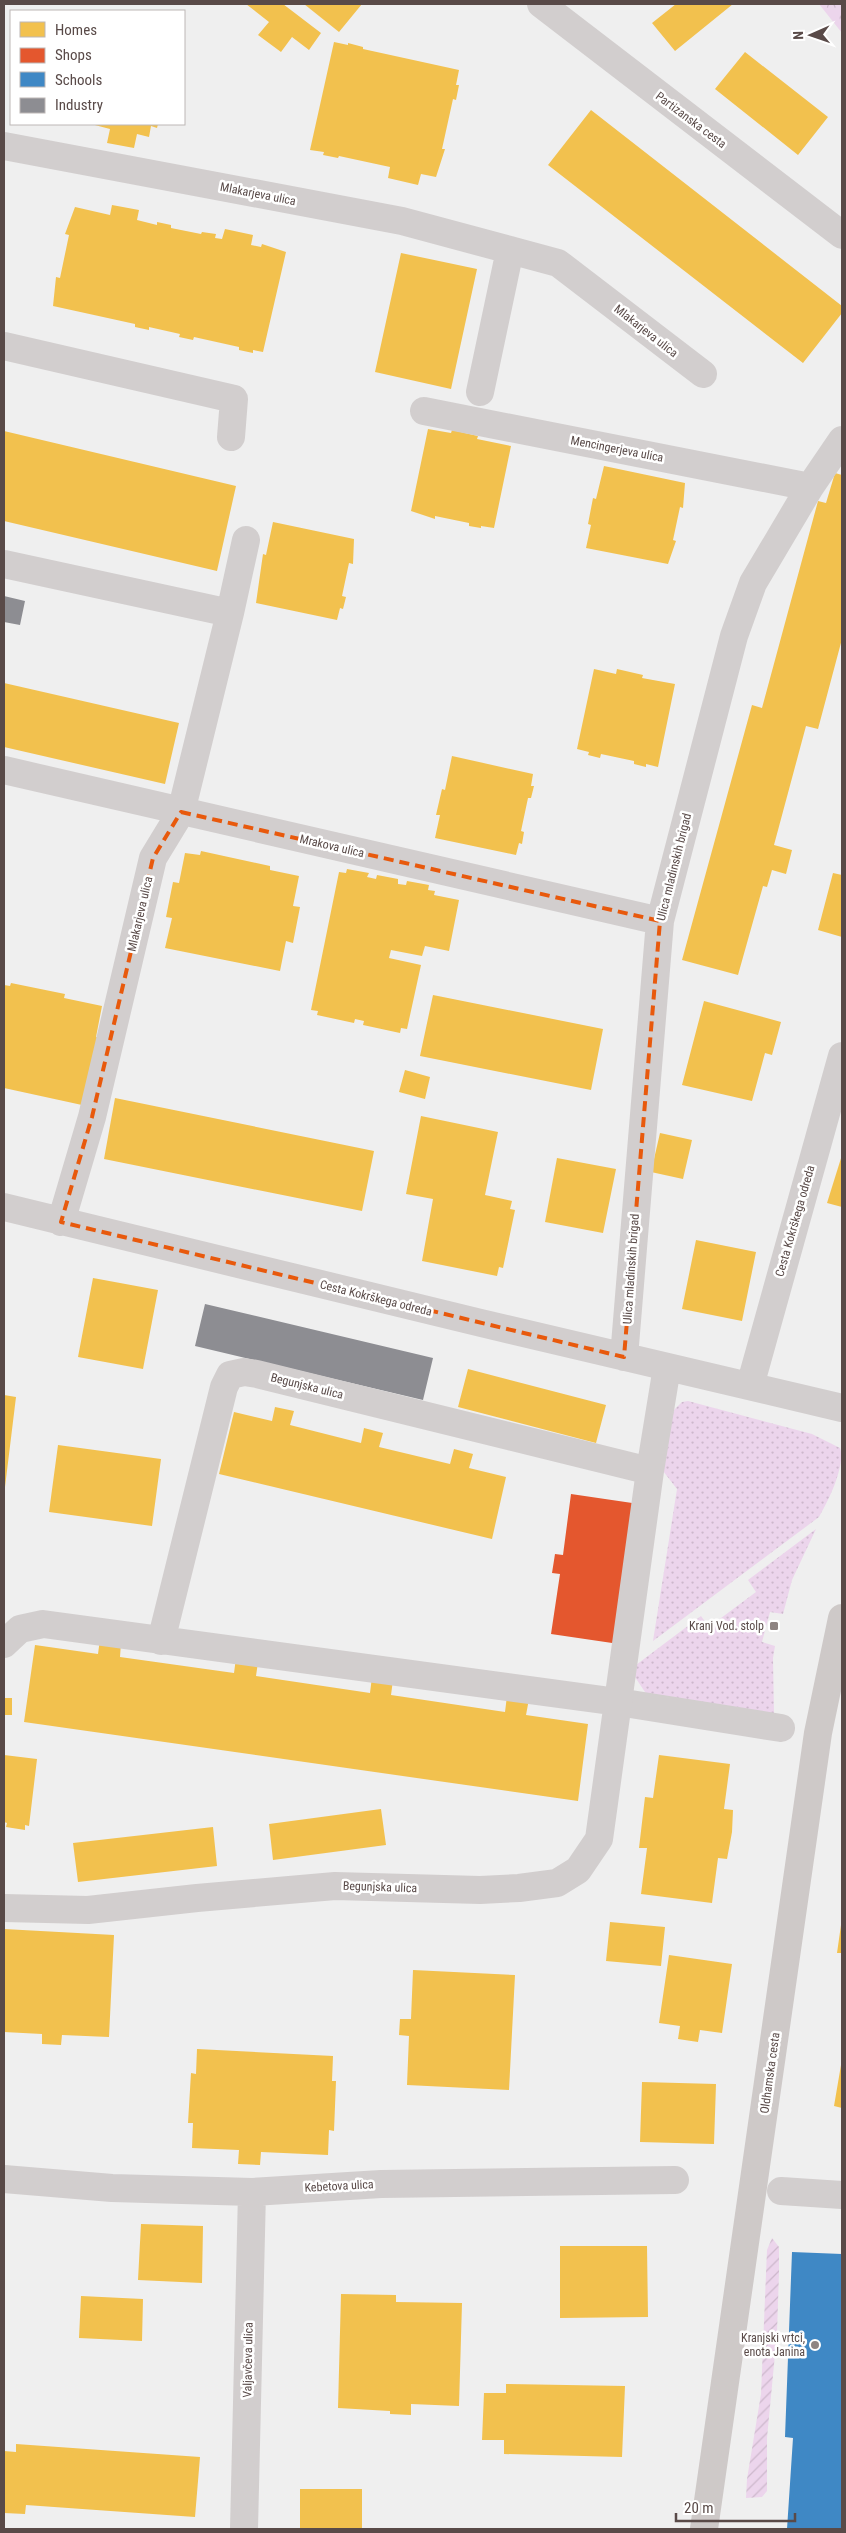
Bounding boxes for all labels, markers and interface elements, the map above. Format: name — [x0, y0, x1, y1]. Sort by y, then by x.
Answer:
legend — [10, 10, 185, 125]
north arrow — [786, 10, 836, 60]
text: Homes — [55, 21, 97, 39]
text: N — [790, 31, 806, 40]
text: Shops — [55, 46, 92, 64]
text: Schools — [55, 71, 102, 89]
street label: Partizanska cesta — [653, 89, 729, 151]
text: Industry — [55, 96, 103, 114]
street label: Mlakarjeva ulica — [219, 180, 297, 208]
street label: Mlakarjeva ulica — [611, 302, 681, 360]
street label: Mencingerjeva ulica — [569, 433, 665, 465]
street label: Ulica mladinskih brigad — [654, 812, 694, 922]
street label: Mrakova ulica — [298, 832, 366, 860]
street label: Mlakarjeva ulica — [125, 875, 156, 953]
street label: Cesta Kokrškega odreda — [772, 1164, 818, 1278]
street label: Ulica mladinskih brigad — [620, 1213, 642, 1325]
street label: Cesta Kokrškega odreda — [318, 1277, 434, 1319]
street label: Begunjska ulica — [269, 1370, 345, 1402]
place label: Kranj Vod. stolp — [689, 1619, 764, 1633]
marker: Kranj Vod. stolp — [768, 1620, 780, 1632]
street label: Begunjska ulica — [343, 1879, 418, 1895]
street label: Oldhamska cesta — [757, 2031, 783, 2114]
street label: Kebetova ulica — [304, 2177, 374, 2195]
street label: Valjavčeva ulica — [240, 2322, 256, 2398]
place label: Kranjski vrtci, enota Janina — [741, 2331, 805, 2359]
marker: Kranjski vrtci, enota Janina — [809, 2339, 821, 2351]
scale bar — [676, 2490, 795, 2522]
text: 20 m — [684, 2499, 714, 2517]

